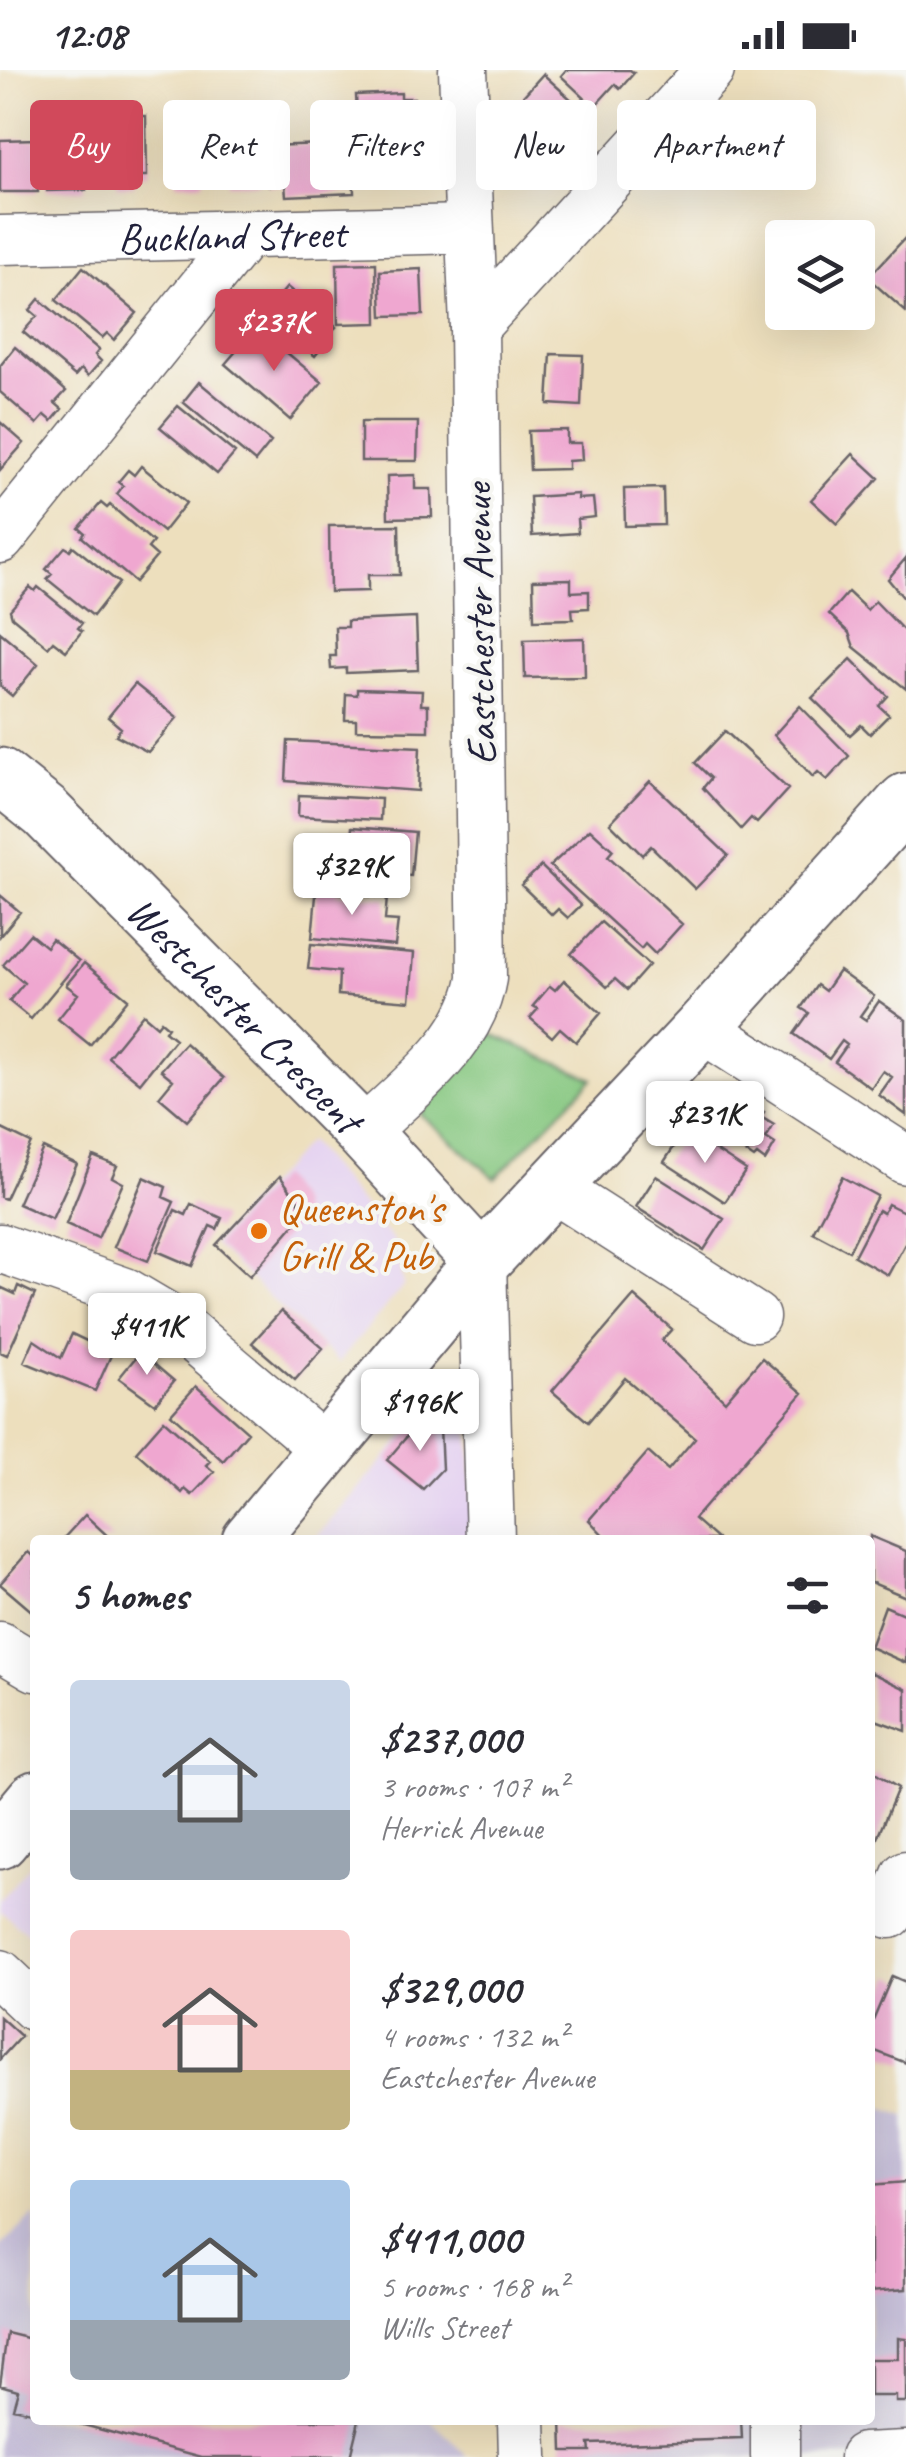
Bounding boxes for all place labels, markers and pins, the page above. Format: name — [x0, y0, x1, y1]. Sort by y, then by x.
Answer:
pin: $237K — [204, 289, 344, 374]
pin: $329K — [282, 833, 422, 918]
pin: $231K — [635, 1081, 775, 1166]
place label: Queenston's Grill & Pub — [279, 1182, 447, 1283]
marker: Queenston's Grill & Pub — [248, 1220, 270, 1242]
pin: $411K — [77, 1293, 217, 1378]
pin: $196K — [350, 1369, 490, 1454]

